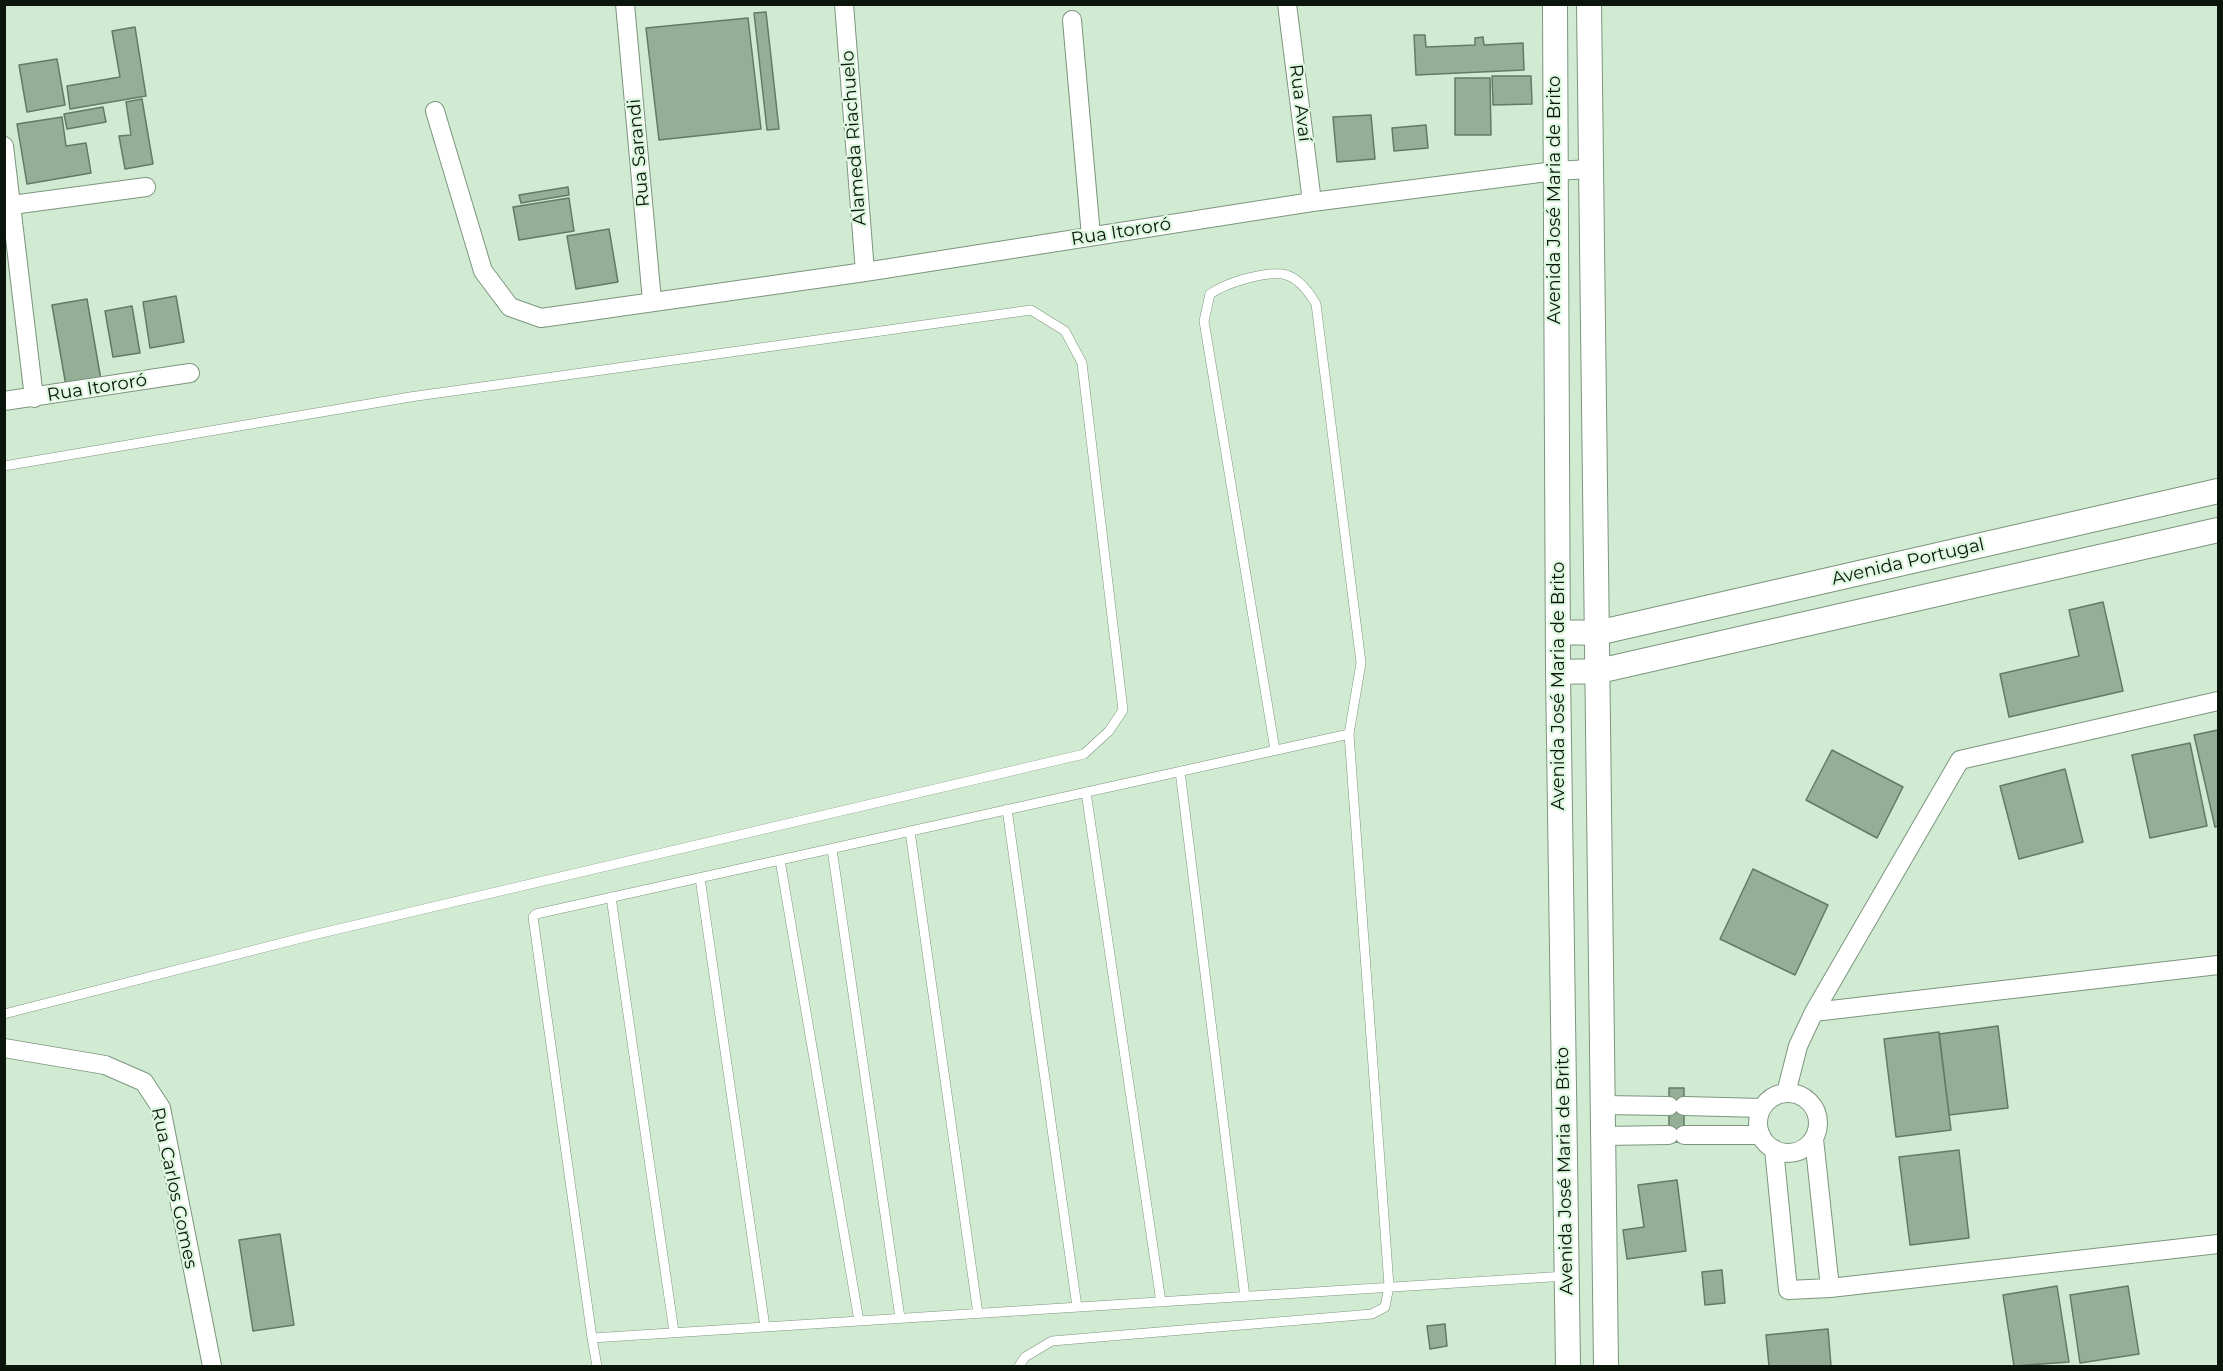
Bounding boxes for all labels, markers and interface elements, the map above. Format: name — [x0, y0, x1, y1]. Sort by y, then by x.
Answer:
street label: Alameda Riachuelo — [837, 50, 871, 226]
street label: Rua Avaí — [1285, 63, 1315, 143]
street label: Avenida José Maria de Brito — [1544, 76, 1566, 324]
street label: Rua Sarandi — [624, 98, 654, 208]
street label: Rua Itororó — [1070, 213, 1172, 251]
street label: Rua Itororó — [46, 369, 148, 407]
street label: Avenida Portugal — [1830, 534, 1986, 590]
street label: Avenida José Maria de Brito — [1548, 562, 1570, 810]
street label: Avenida José Maria de Brito — [1552, 1047, 1578, 1295]
street label: Rua Carlos Gomes — [146, 1105, 202, 1271]

